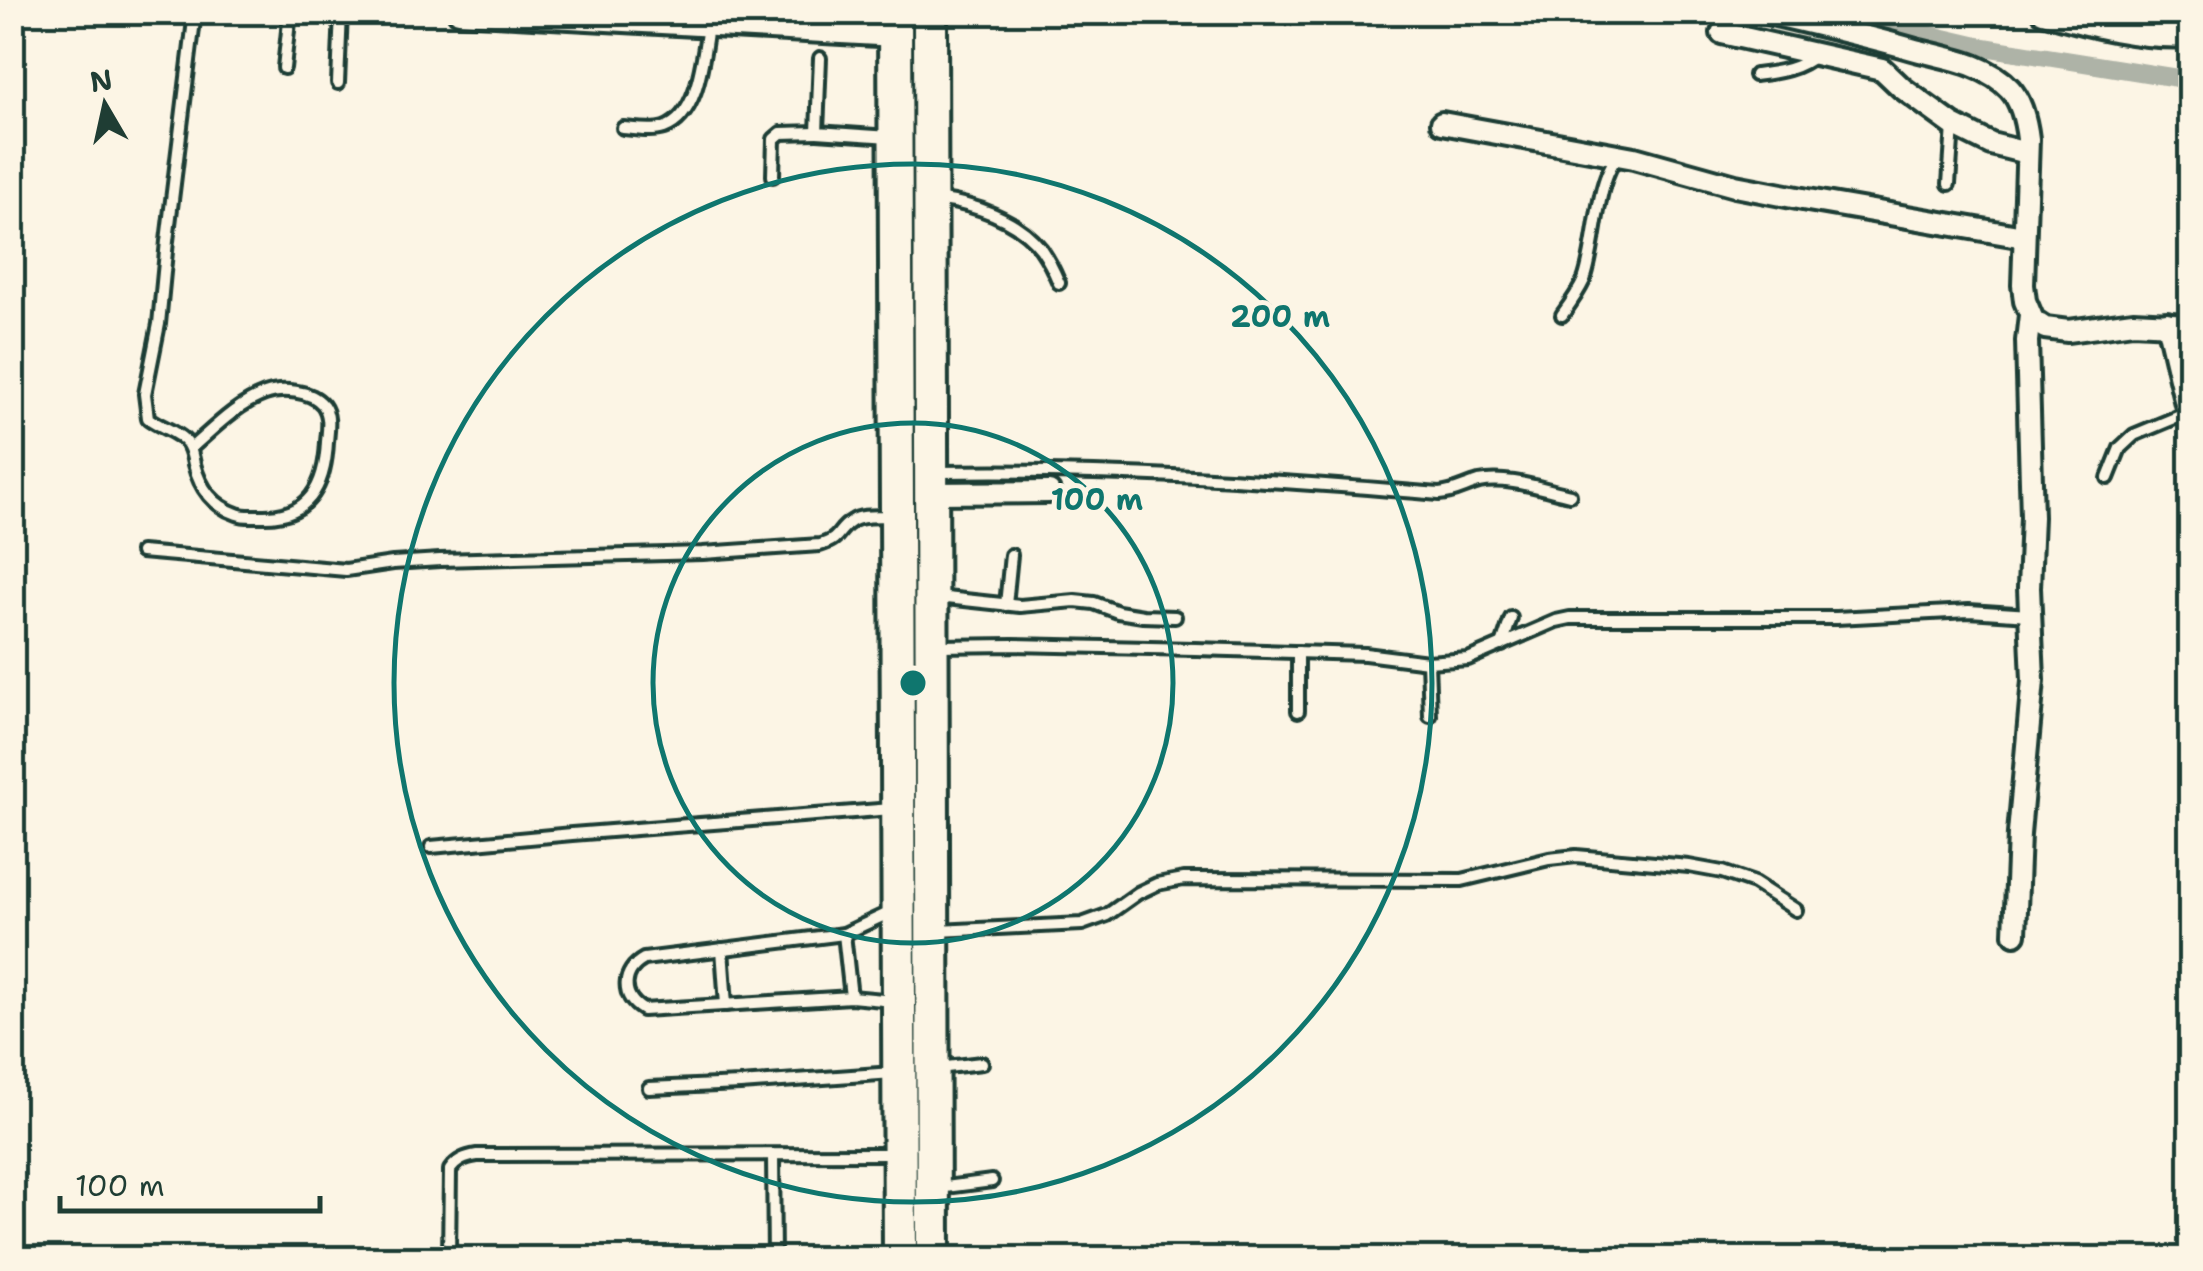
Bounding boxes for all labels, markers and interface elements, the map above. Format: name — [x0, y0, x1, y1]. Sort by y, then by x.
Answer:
north arrow — [55, 55, 155, 155]
text: N — [87, 60, 115, 101]
text: 200 m — [1230, 296, 1330, 337]
text: 100 m — [1051, 479, 1143, 520]
centre of rings — [895, 665, 931, 701]
scale bar — [60, 1151, 320, 1213]
text: 100 m — [75, 1165, 165, 1206]

